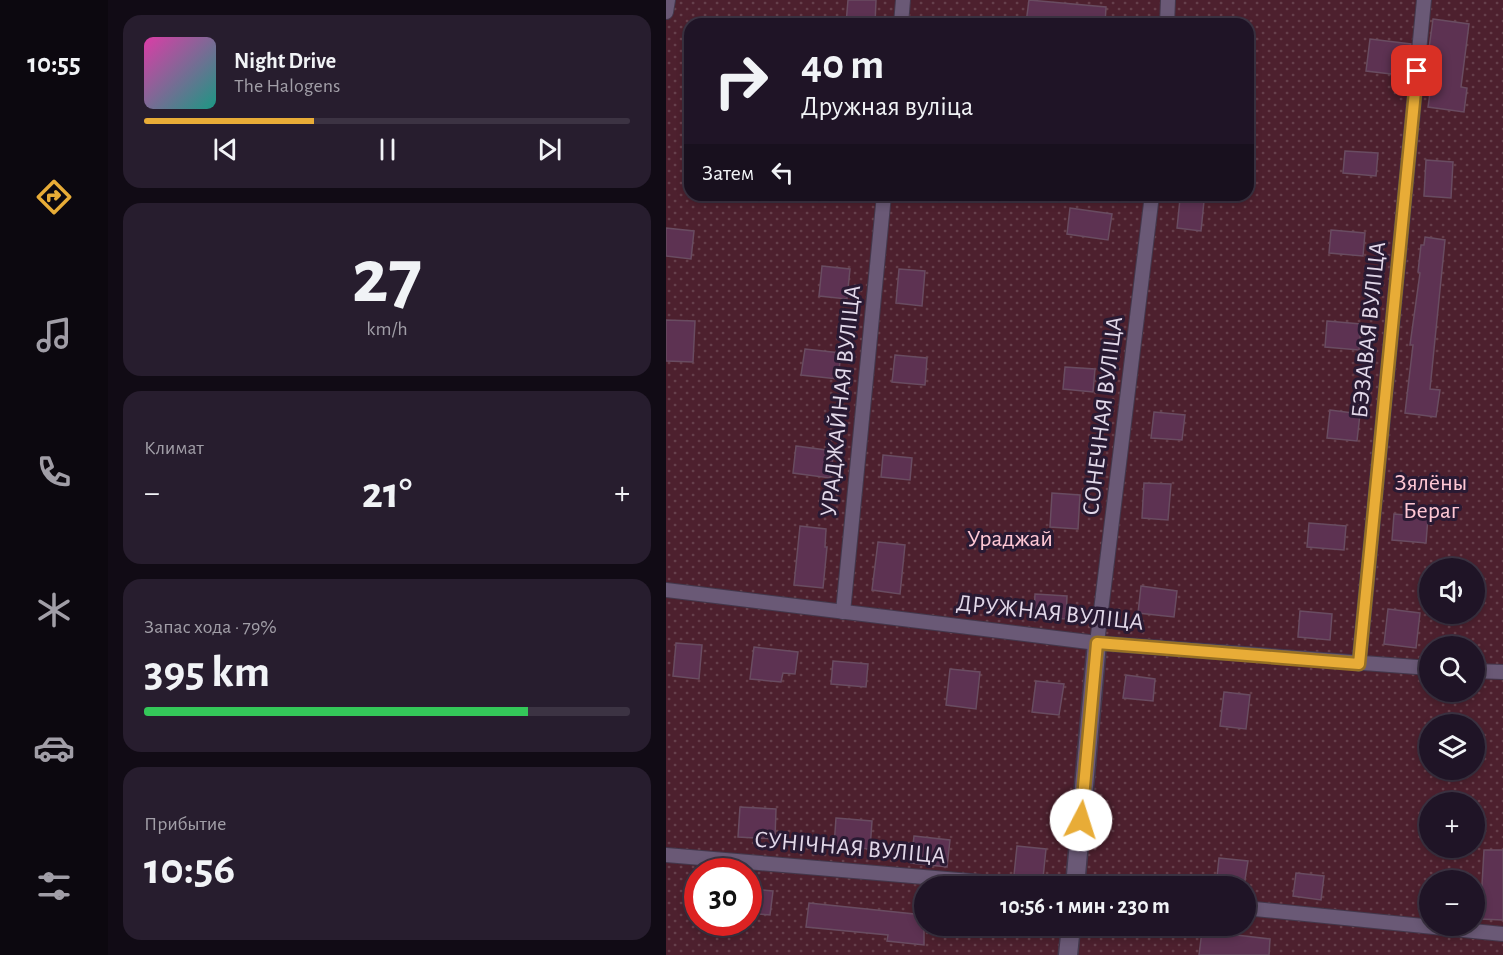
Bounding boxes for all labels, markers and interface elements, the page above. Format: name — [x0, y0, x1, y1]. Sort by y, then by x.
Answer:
icon: right — [702, 42, 780, 120]
text: 40 m — [801, 44, 884, 86]
pin — [1391, 45, 1442, 96]
text: 10:55 — [27, 50, 81, 77]
text: Night Drive — [234, 50, 336, 72]
icon: arrive — [1400, 54, 1433, 87]
text: The Halogens — [234, 76, 340, 96]
text: Дружная вуліца — [801, 93, 973, 120]
icon: previous — [209, 133, 242, 166]
icon: pause — [371, 133, 404, 166]
icon: next — [533, 133, 566, 166]
icon: left — [766, 156, 799, 189]
text: Затем — [702, 162, 754, 184]
icon: directions — [33, 176, 75, 218]
text: 27 — [352, 239, 422, 317]
street label: БЭЗАВАЯ ВУЛІЦА — [1348, 241, 1390, 419]
street label: УРАДЖАЙНАЯ ВУЛІЦА — [817, 284, 865, 518]
icon: music — [33, 314, 75, 356]
street label: СОНЕЧНАЯ ВУЛІЦА — [1079, 315, 1127, 517]
text: km/h — [366, 319, 408, 339]
text: Климат — [144, 438, 204, 458]
icon: phone — [33, 451, 75, 493]
text: 21° — [362, 471, 412, 516]
park label: Зялёны Бераг — [1395, 471, 1467, 523]
text: − — [144, 477, 160, 510]
text: + — [614, 477, 630, 510]
park label: Ураджай — [967, 527, 1053, 551]
map controls — [1419, 558, 1485, 936]
button: sound — [1419, 558, 1485, 624]
icon: climate — [33, 589, 75, 631]
street label: ДРУЖНАЯ ВУЛІЦА — [955, 591, 1145, 635]
text: Запас хода · 79% — [144, 617, 277, 637]
button: search — [1419, 636, 1485, 702]
text: 395 km — [144, 650, 270, 695]
button: layers — [1419, 714, 1485, 780]
icon: car — [33, 727, 75, 769]
position arrow — [1049, 788, 1113, 852]
button: + — [1419, 792, 1485, 858]
text: Прибытие — [144, 814, 226, 834]
street label: СУНІЧНАЯ ВУЛІЦА — [753, 828, 947, 868]
text: 10:56 — [144, 847, 235, 892]
speed limit sign: 30 — [684, 858, 762, 936]
icon: filters — [33, 865, 75, 907]
button: − — [1419, 870, 1485, 936]
text: 10:56 · 1 мин · 230 m — [1000, 895, 1170, 917]

